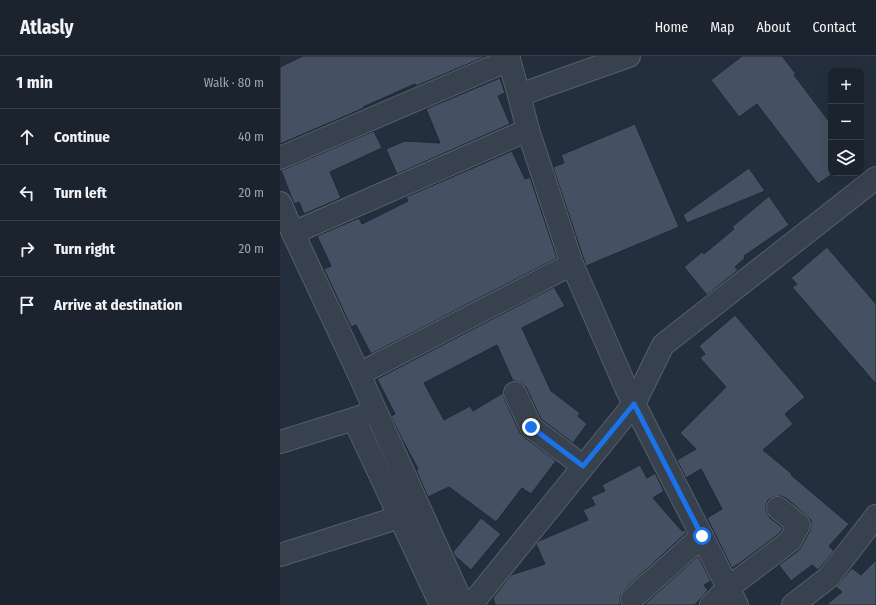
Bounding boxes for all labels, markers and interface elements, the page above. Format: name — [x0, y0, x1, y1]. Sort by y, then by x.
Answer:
text: Atlasly — [20, 16, 74, 39]
text: Home — [655, 19, 688, 36]
text: Map — [710, 19, 734, 36]
text: About — [756, 19, 791, 36]
text: Contact — [813, 19, 856, 36]
map controls — [828, 68, 864, 176]
button: + — [828, 68, 864, 104]
text: 1 min — [16, 72, 53, 93]
text: Walk · 80 m — [204, 75, 264, 90]
button: − — [828, 104, 864, 140]
icon: ahead — [16, 126, 38, 148]
text: Continue — [54, 128, 110, 146]
text: 40 m — [238, 129, 264, 144]
button: layers — [828, 140, 864, 176]
icon: left — [16, 182, 38, 204]
text: Turn left — [54, 184, 107, 202]
text: 20 m — [238, 185, 264, 200]
icon: right — [16, 238, 38, 260]
text: Turn right — [54, 240, 115, 258]
text: 20 m — [238, 241, 264, 256]
icon: arrive — [16, 294, 38, 316]
text: Arrive at destination — [54, 296, 182, 314]
route end — [522, 418, 540, 436]
route start — [693, 527, 711, 545]

